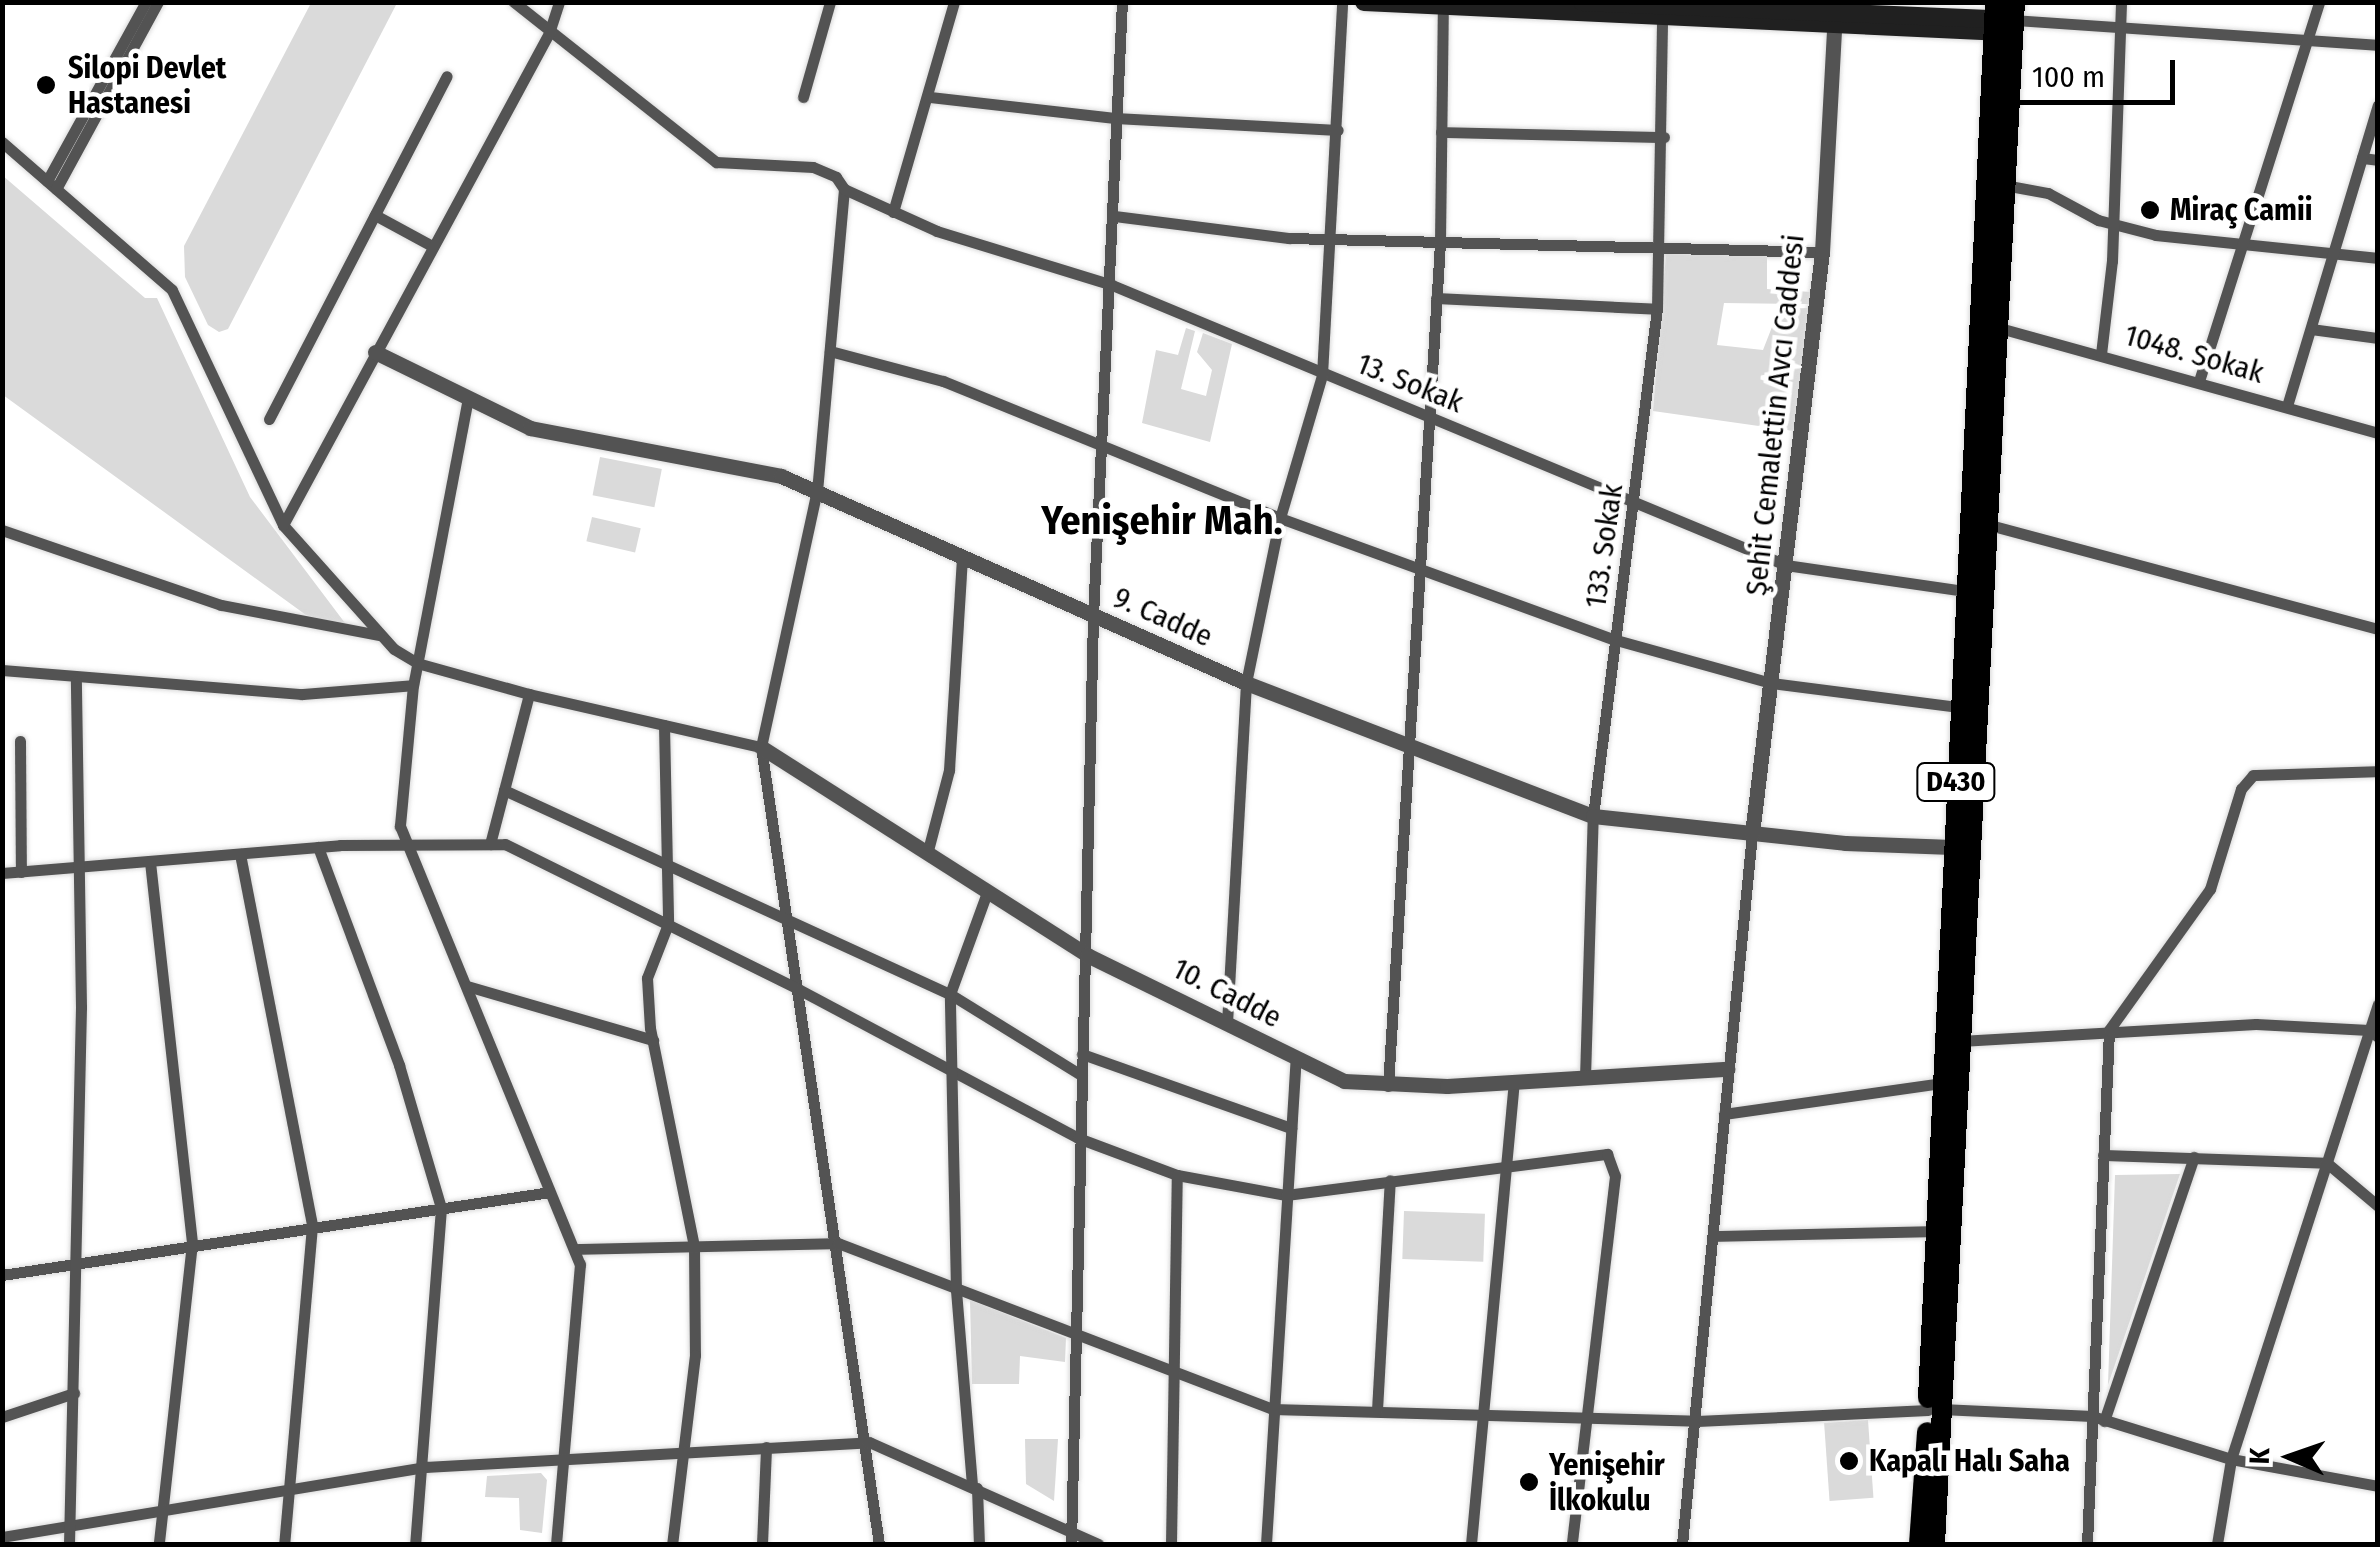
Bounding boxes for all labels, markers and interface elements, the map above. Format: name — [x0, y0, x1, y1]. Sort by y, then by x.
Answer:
scale bar — [2020, 40, 2180, 102]
place label: Silopi Devlet Hastanesi — [68, 50, 226, 120]
text: 100 m — [2032, 59, 2105, 95]
marker: Silopi Devlet Hastanesi — [33, 72, 59, 98]
place label: Miraç Camii — [2170, 192, 2312, 228]
marker: Miraç Camii — [2139, 199, 2161, 221]
street label: Şehit Cemalettin Avcı Caddesi — [1738, 233, 1812, 597]
street label: 1048. Sokak — [2120, 317, 2268, 391]
street label: 13. Sokak — [1352, 345, 1468, 421]
street label: 133. Sokak — [1577, 482, 1631, 610]
district label: Yenişehir Mah. — [1041, 497, 1283, 545]
street label: 9. Cadde — [1108, 579, 1218, 655]
road number: D430 — [1916, 759, 1996, 805]
street label: 10. Cadde — [1167, 950, 1287, 1036]
north arrow — [2240, 1407, 2340, 1507]
place label: Kapalı Halı Saha — [1869, 1443, 2070, 1479]
place label: Yenişehir İlkokulu — [1549, 1447, 1665, 1518]
text: K — [2243, 1447, 2276, 1465]
marker: Kapalı Halı Saha — [1838, 1450, 1860, 1472]
marker: Yenişehir İlkokulu — [1518, 1471, 1540, 1493]

